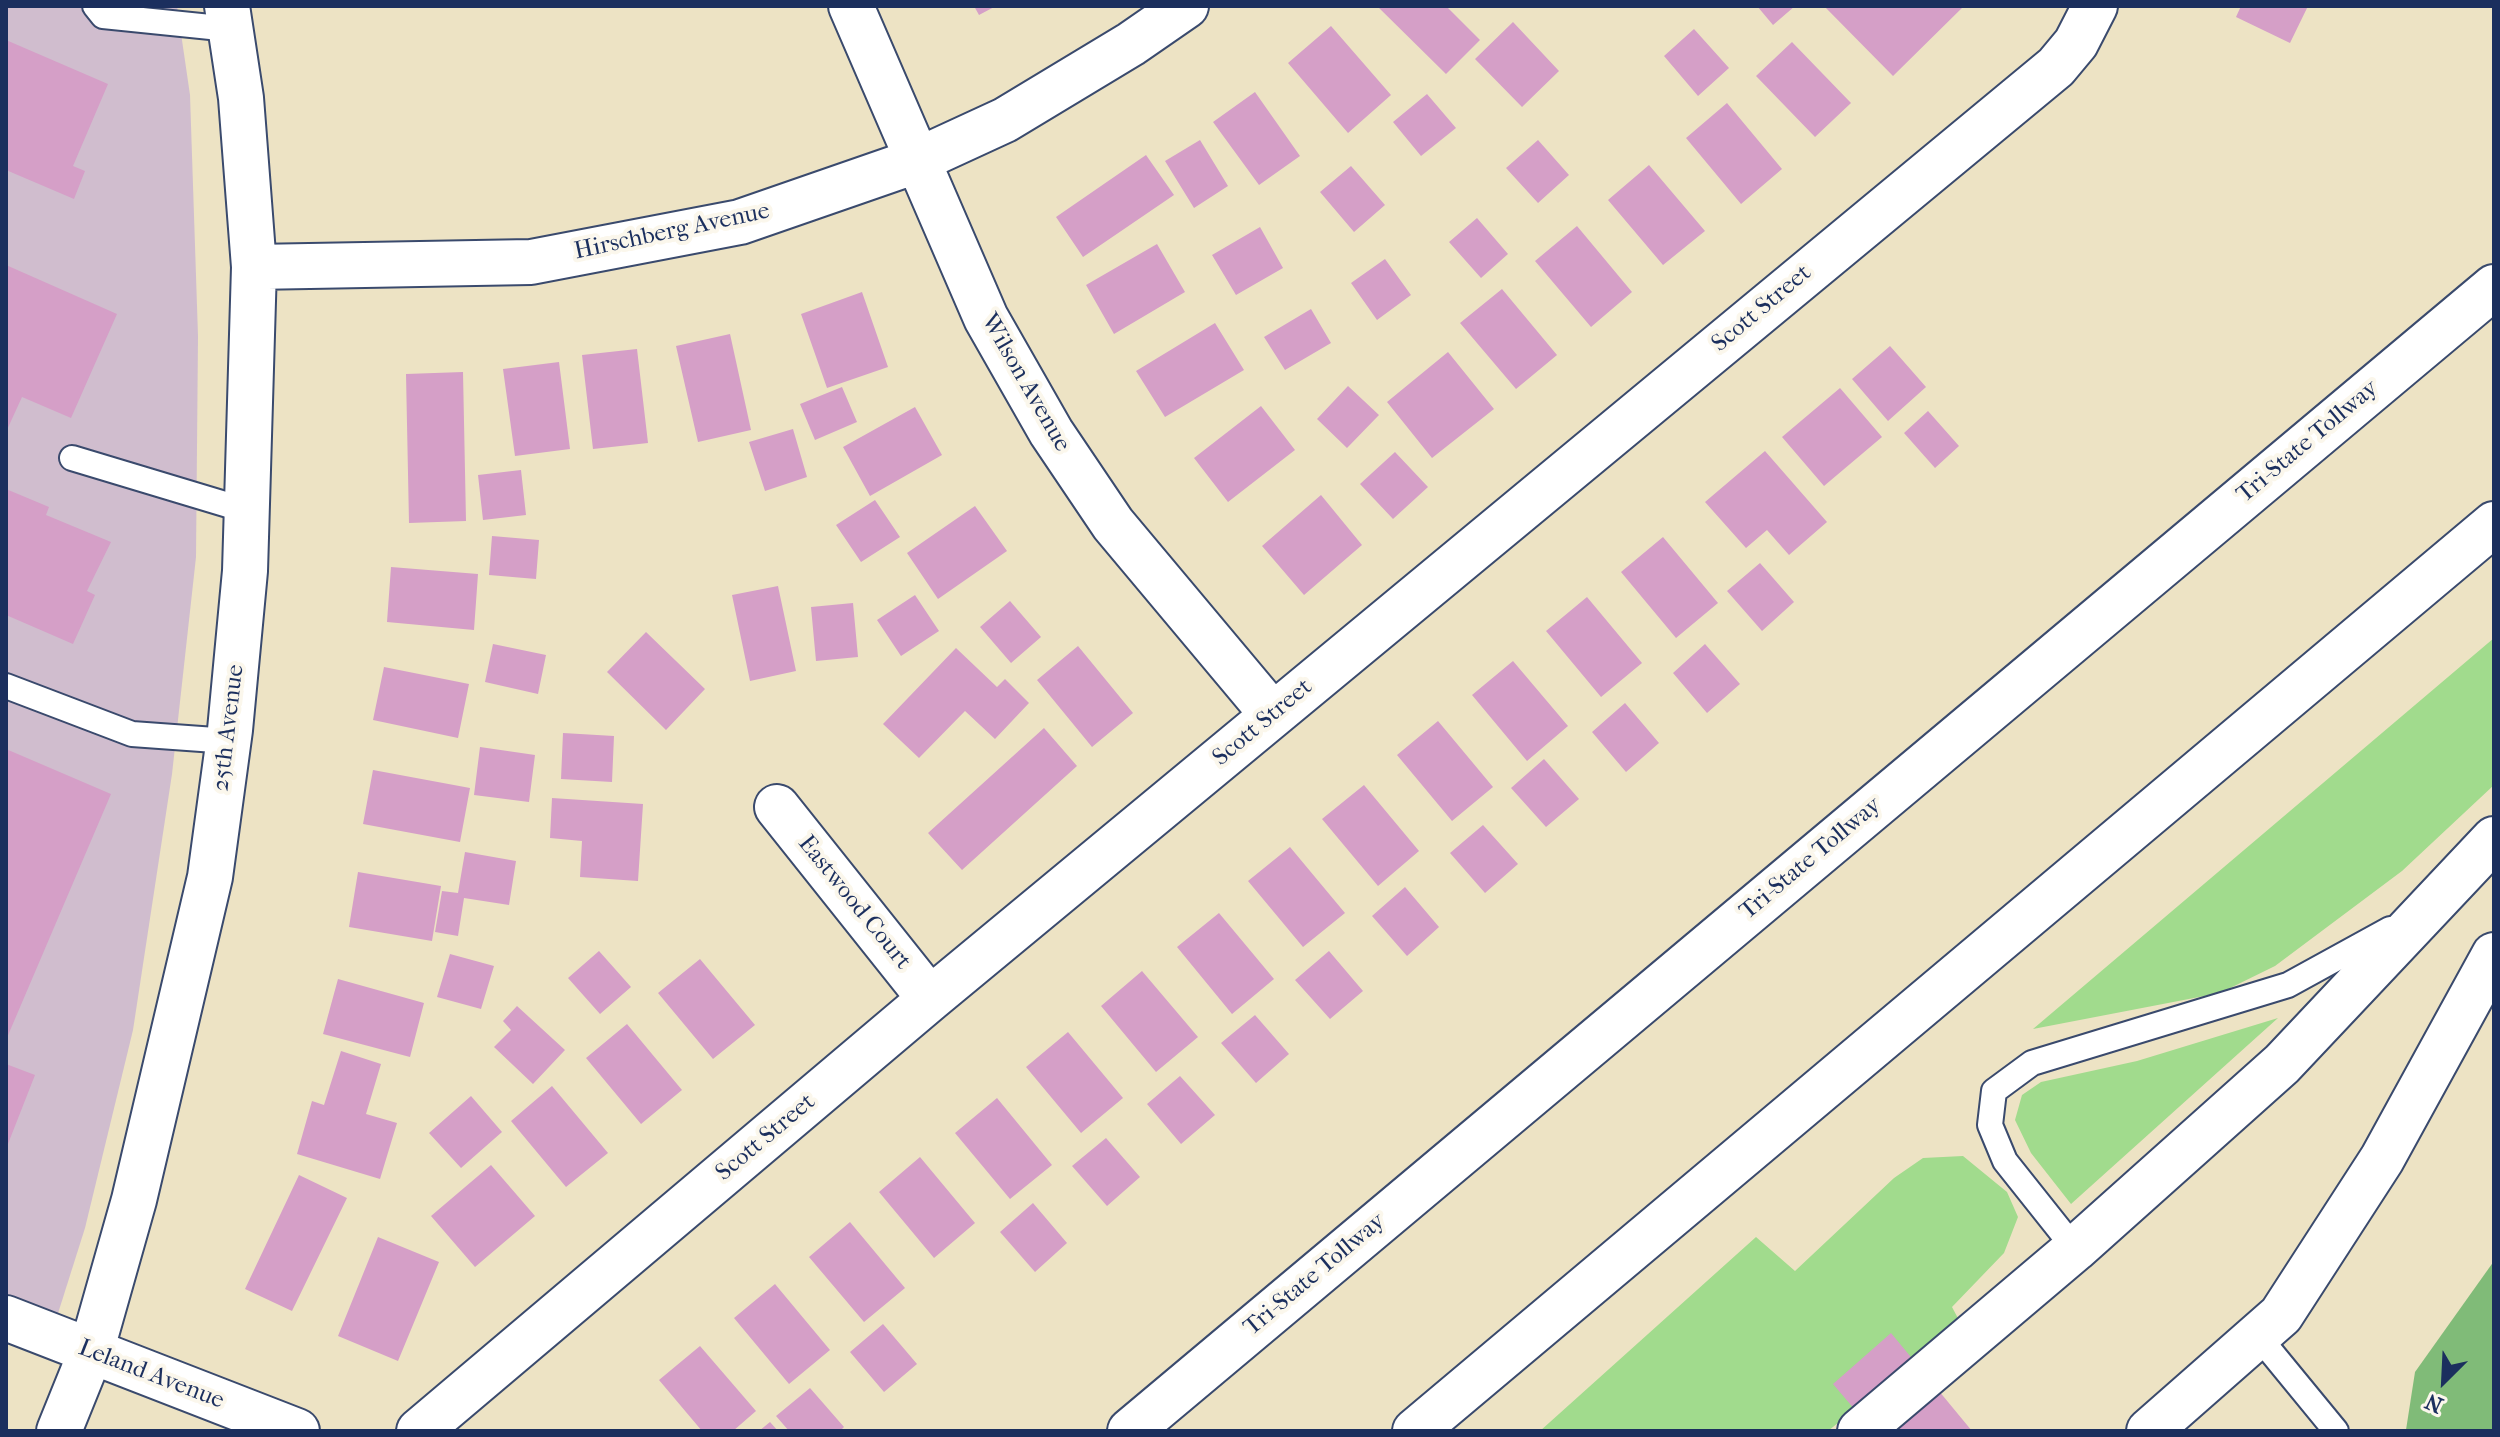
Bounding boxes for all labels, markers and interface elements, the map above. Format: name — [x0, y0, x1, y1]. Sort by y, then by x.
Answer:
street label: Hirschberg Avenue — [572, 197, 772, 267]
street label: Scott Street — [1707, 259, 1817, 359]
street label: Wilson Avenue — [974, 309, 1076, 457]
street label: Tri-State Tollway — [2231, 374, 2385, 510]
street label: 25th Avenue — [207, 663, 251, 793]
street label: Scott Street — [1208, 673, 1318, 773]
street label: Tri-State Tollway — [1734, 791, 1888, 927]
street label: Eastwood Court — [791, 830, 917, 976]
street label: Scott Street — [711, 1088, 821, 1188]
street label: Tri-State Tollway — [1238, 1207, 1392, 1343]
street label: Leland Avenue — [74, 1334, 228, 1416]
north arrow — [2404, 1341, 2484, 1421]
text: N — [2421, 1388, 2447, 1418]

